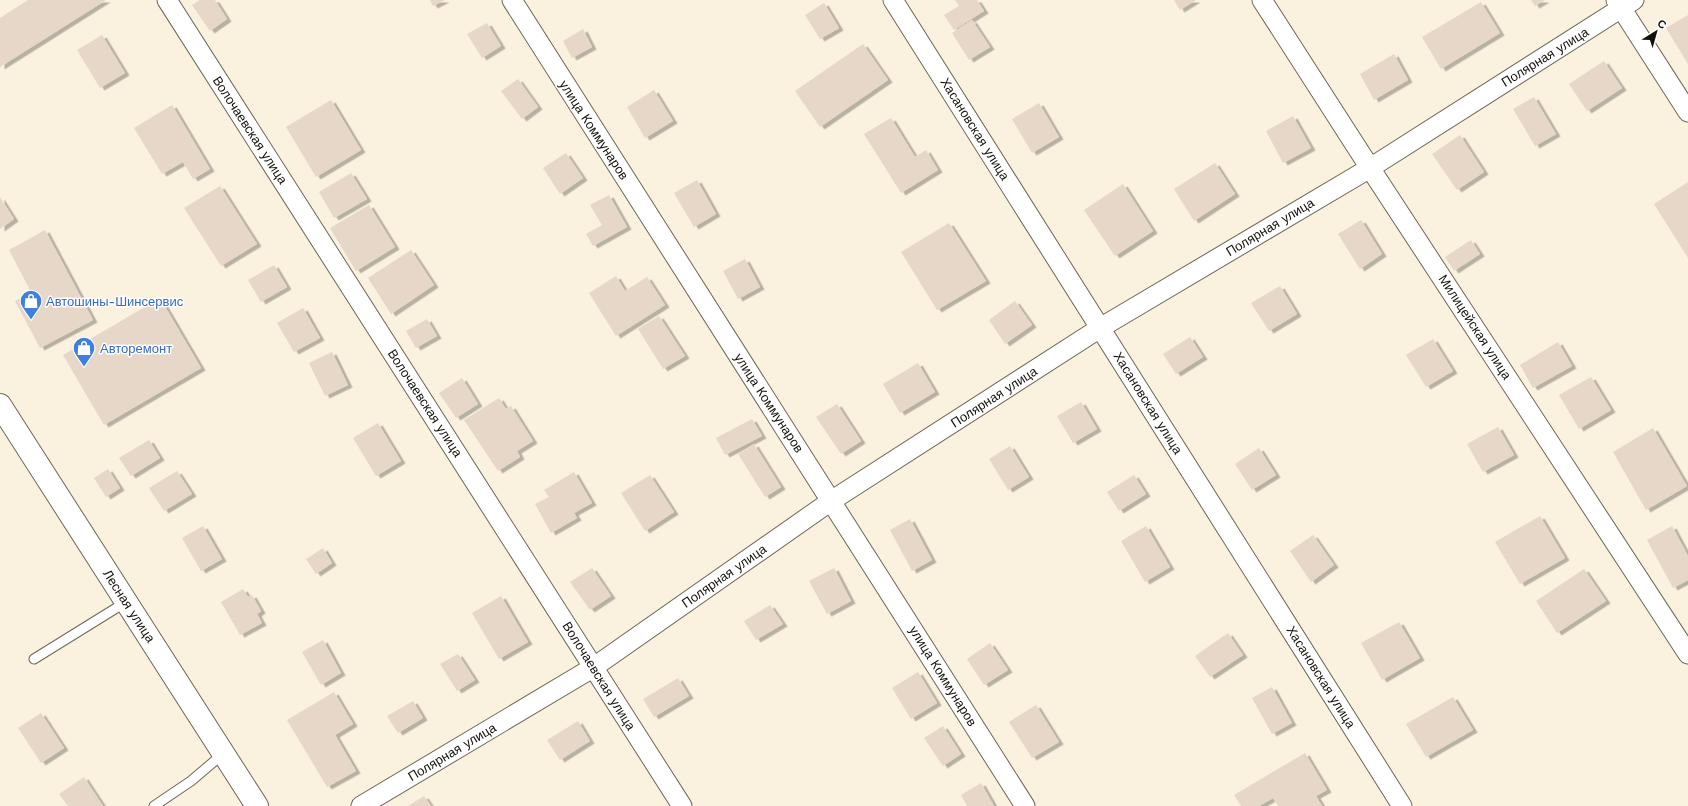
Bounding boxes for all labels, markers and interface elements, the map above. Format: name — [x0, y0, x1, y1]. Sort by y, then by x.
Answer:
north arrow — [1636, 12, 1676, 52]
text: С — [1655, 17, 1669, 32]
street label: Полярная улица — [1499, 24, 1592, 90]
street label: Волочаевская улица — [210, 73, 291, 187]
street label: Хасановская улица — [937, 75, 1013, 184]
street label: улица Коммунаров — [556, 78, 632, 182]
street label: Полярная улица — [1223, 194, 1317, 259]
street label: Милицейская улица — [1436, 272, 1515, 383]
shop icon: Автошины-Шинсервис — [18, 288, 44, 321]
place label: Автошины-Шинсервис — [46, 294, 184, 309]
shop icon: Авторемонт — [71, 335, 97, 368]
place label: Авторемонт — [100, 341, 172, 356]
street label: Волочаевская улица — [385, 346, 466, 460]
street label: Хасановская улица — [1110, 349, 1186, 458]
street label: улица Коммунаров — [731, 351, 807, 455]
street label: Полярная улица — [948, 363, 1041, 430]
street label: Полярная улица — [679, 541, 770, 611]
street label: Лесная улица — [100, 567, 159, 646]
street label: Волочаевская улица — [559, 619, 639, 734]
street label: улица Коммунаров — [906, 623, 980, 729]
street label: Хасановская улица — [1283, 623, 1359, 732]
street label: Полярная улица — [405, 719, 499, 784]

